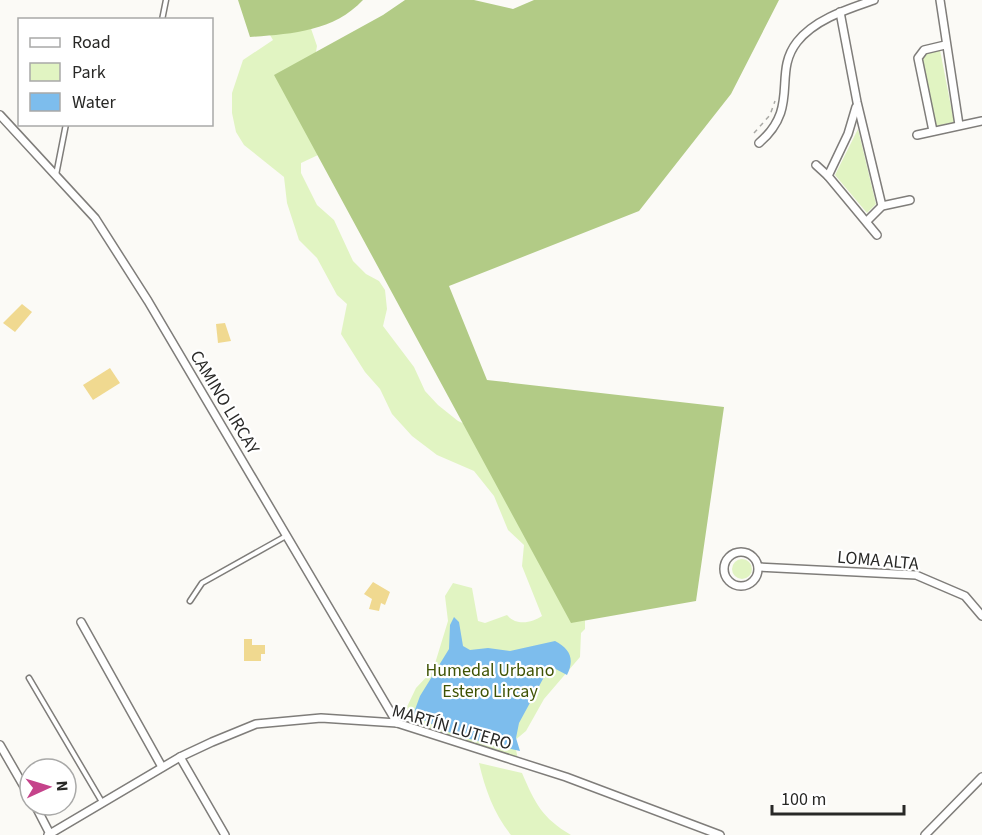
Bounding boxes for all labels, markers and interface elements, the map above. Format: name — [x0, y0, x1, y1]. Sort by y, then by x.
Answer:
legend — [18, 18, 213, 126]
text: Road — [72, 30, 111, 55]
text: Park — [72, 60, 106, 85]
text: Water — [72, 90, 116, 115]
street label: CAMINO LIRCAY — [184, 346, 266, 459]
street label: LOMA ALTA — [836, 544, 920, 577]
park label: Humedal Urbano Estero Lircay — [426, 658, 554, 704]
street label: MARTÍN LUTERO — [389, 698, 515, 757]
north arrow — [18, 757, 78, 817]
scale bar — [772, 778, 904, 816]
text: N — [51, 780, 73, 792]
text: 100 m — [781, 787, 826, 812]

